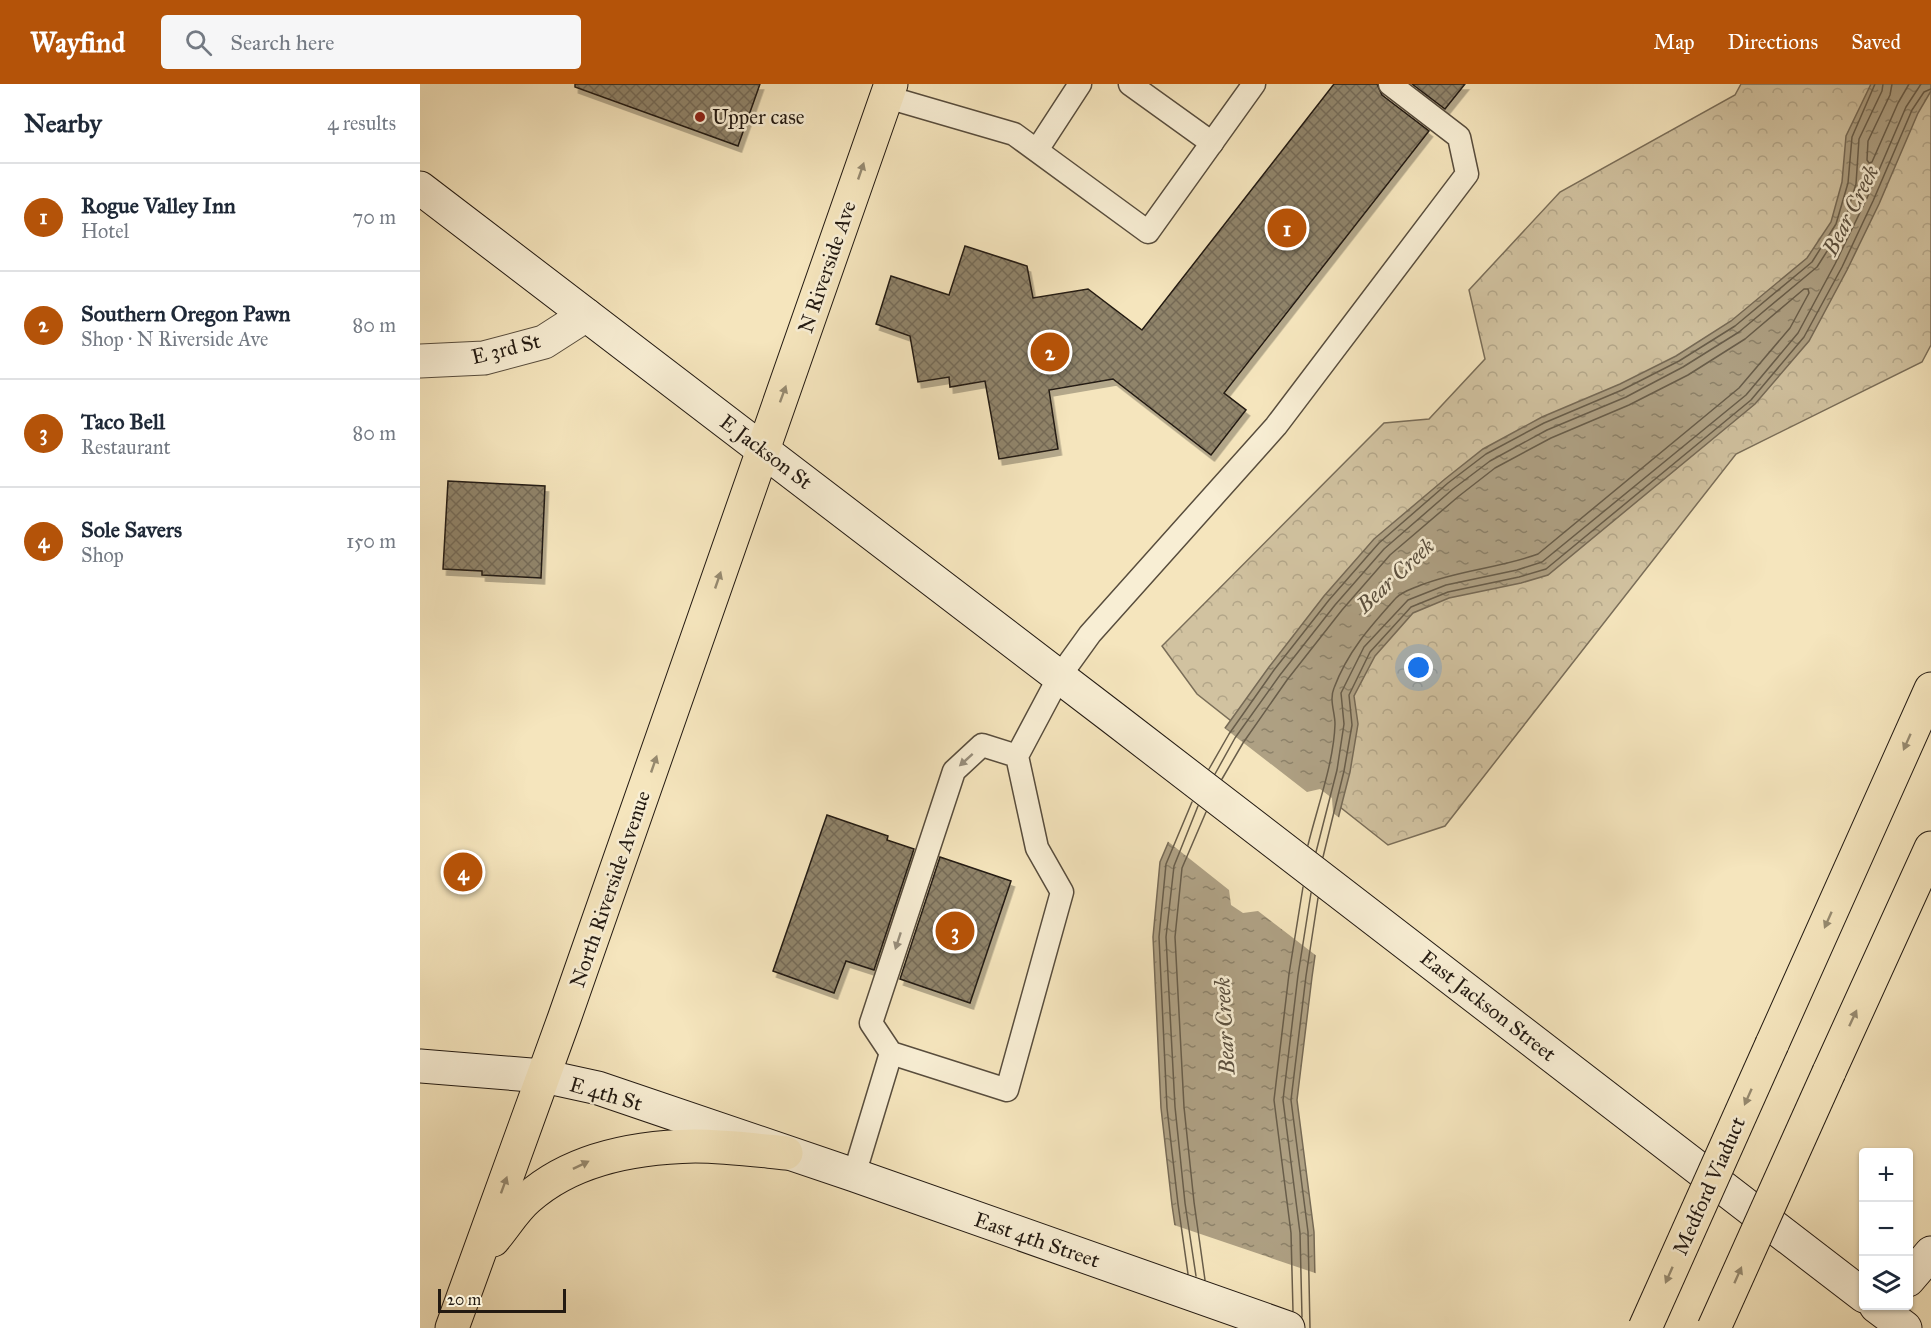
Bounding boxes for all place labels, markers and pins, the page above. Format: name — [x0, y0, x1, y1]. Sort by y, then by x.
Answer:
place label: Upper case — [712, 104, 805, 130]
marker: Upper case — [693, 110, 707, 124]
pin: 1 — [1268, 206, 1306, 250]
pin: 2 — [1030, 330, 1070, 374]
pin: 4 — [444, 850, 483, 894]
pin: 3 — [936, 908, 974, 954]

